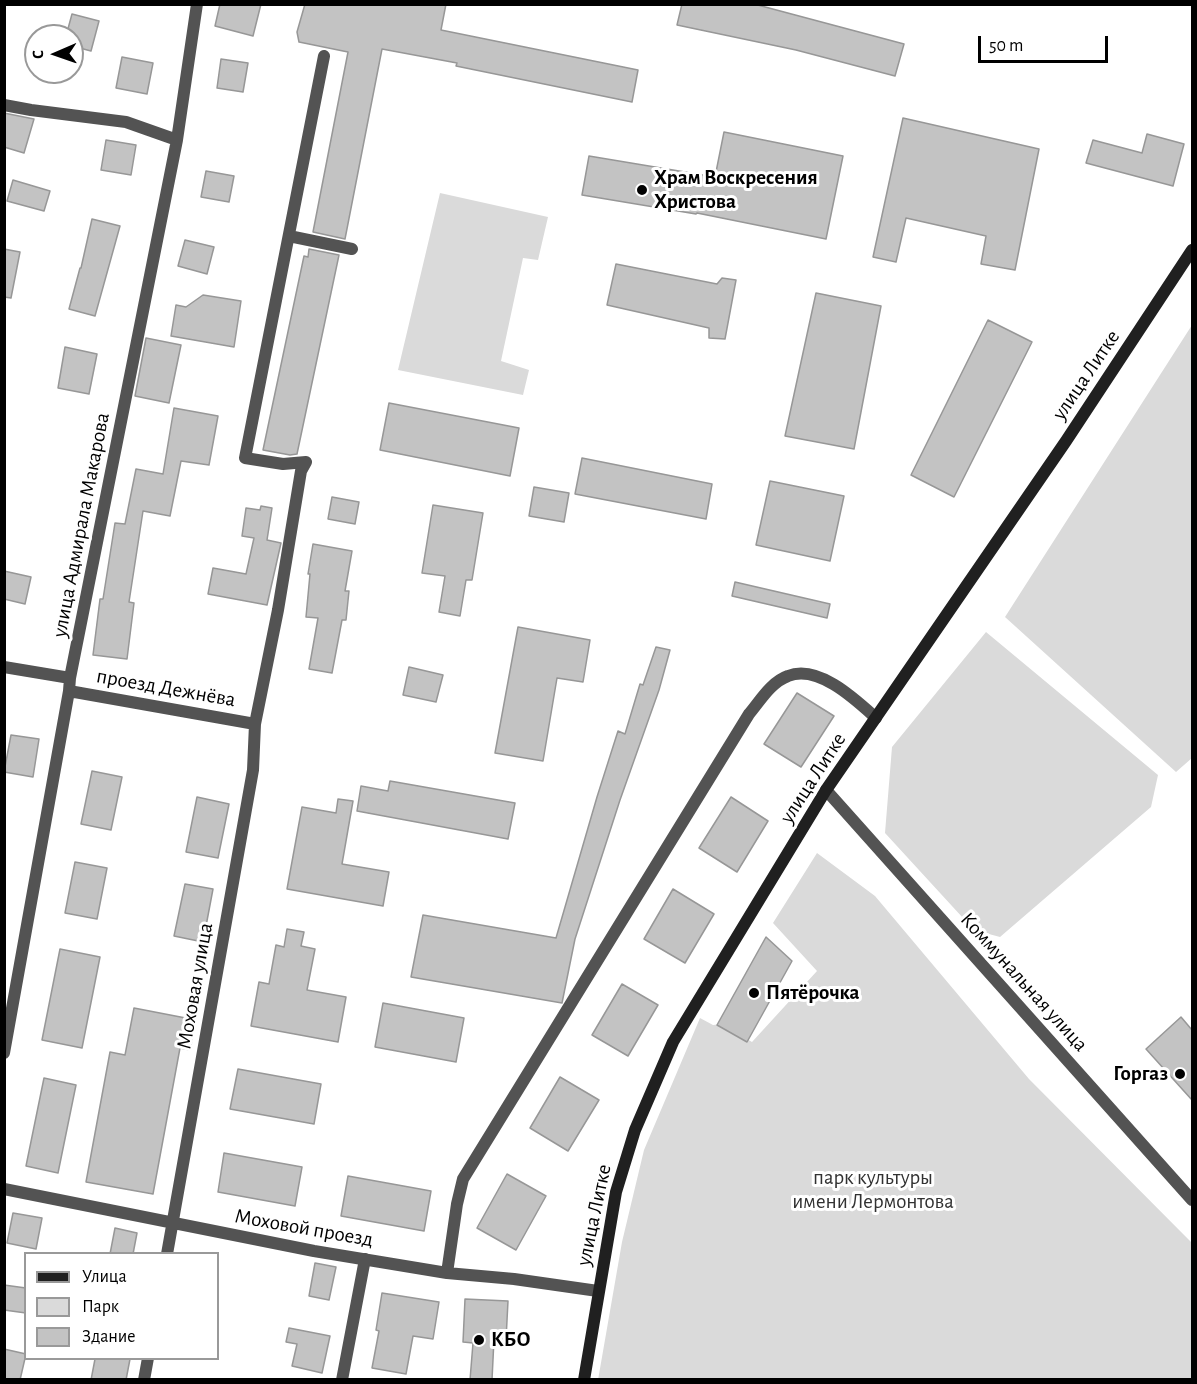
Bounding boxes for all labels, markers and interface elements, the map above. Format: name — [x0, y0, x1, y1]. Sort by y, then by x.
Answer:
north arrow — [24, 24, 84, 84]
scale bar — [981, 24, 1112, 62]
text: 50 m — [989, 37, 1023, 55]
text: С — [30, 50, 46, 59]
place label: Храм Воскресения Христова — [654, 165, 818, 215]
marker: Храм Воскресения Христова — [635, 183, 649, 197]
street label: улица Литке — [1047, 325, 1125, 425]
street label: улица Адмирала Макарова — [47, 411, 115, 639]
street label: проезд Дежнёва — [94, 663, 238, 713]
street label: улица Литке — [774, 728, 852, 828]
street label: Коммунальная улица — [955, 907, 1093, 1057]
street label: Моховая улица — [171, 921, 219, 1051]
place label: Пятёрочка — [766, 980, 860, 1006]
marker: Пятёрочка — [747, 986, 761, 1000]
place label: Горгаз — [1113, 1061, 1168, 1087]
marker: Горгаз — [1173, 1067, 1187, 1081]
street label: улица Литке — [571, 1162, 617, 1268]
park label: парк культуры имени Лермонтова — [792, 1165, 954, 1215]
street label: Моховой проезд — [233, 1203, 375, 1253]
legend — [24, 1252, 219, 1360]
text: Улица — [82, 1268, 127, 1286]
text: Парк — [82, 1298, 119, 1316]
place label: КБО — [491, 1327, 531, 1353]
text: Здание — [82, 1328, 136, 1346]
marker: КБО — [472, 1333, 486, 1347]

